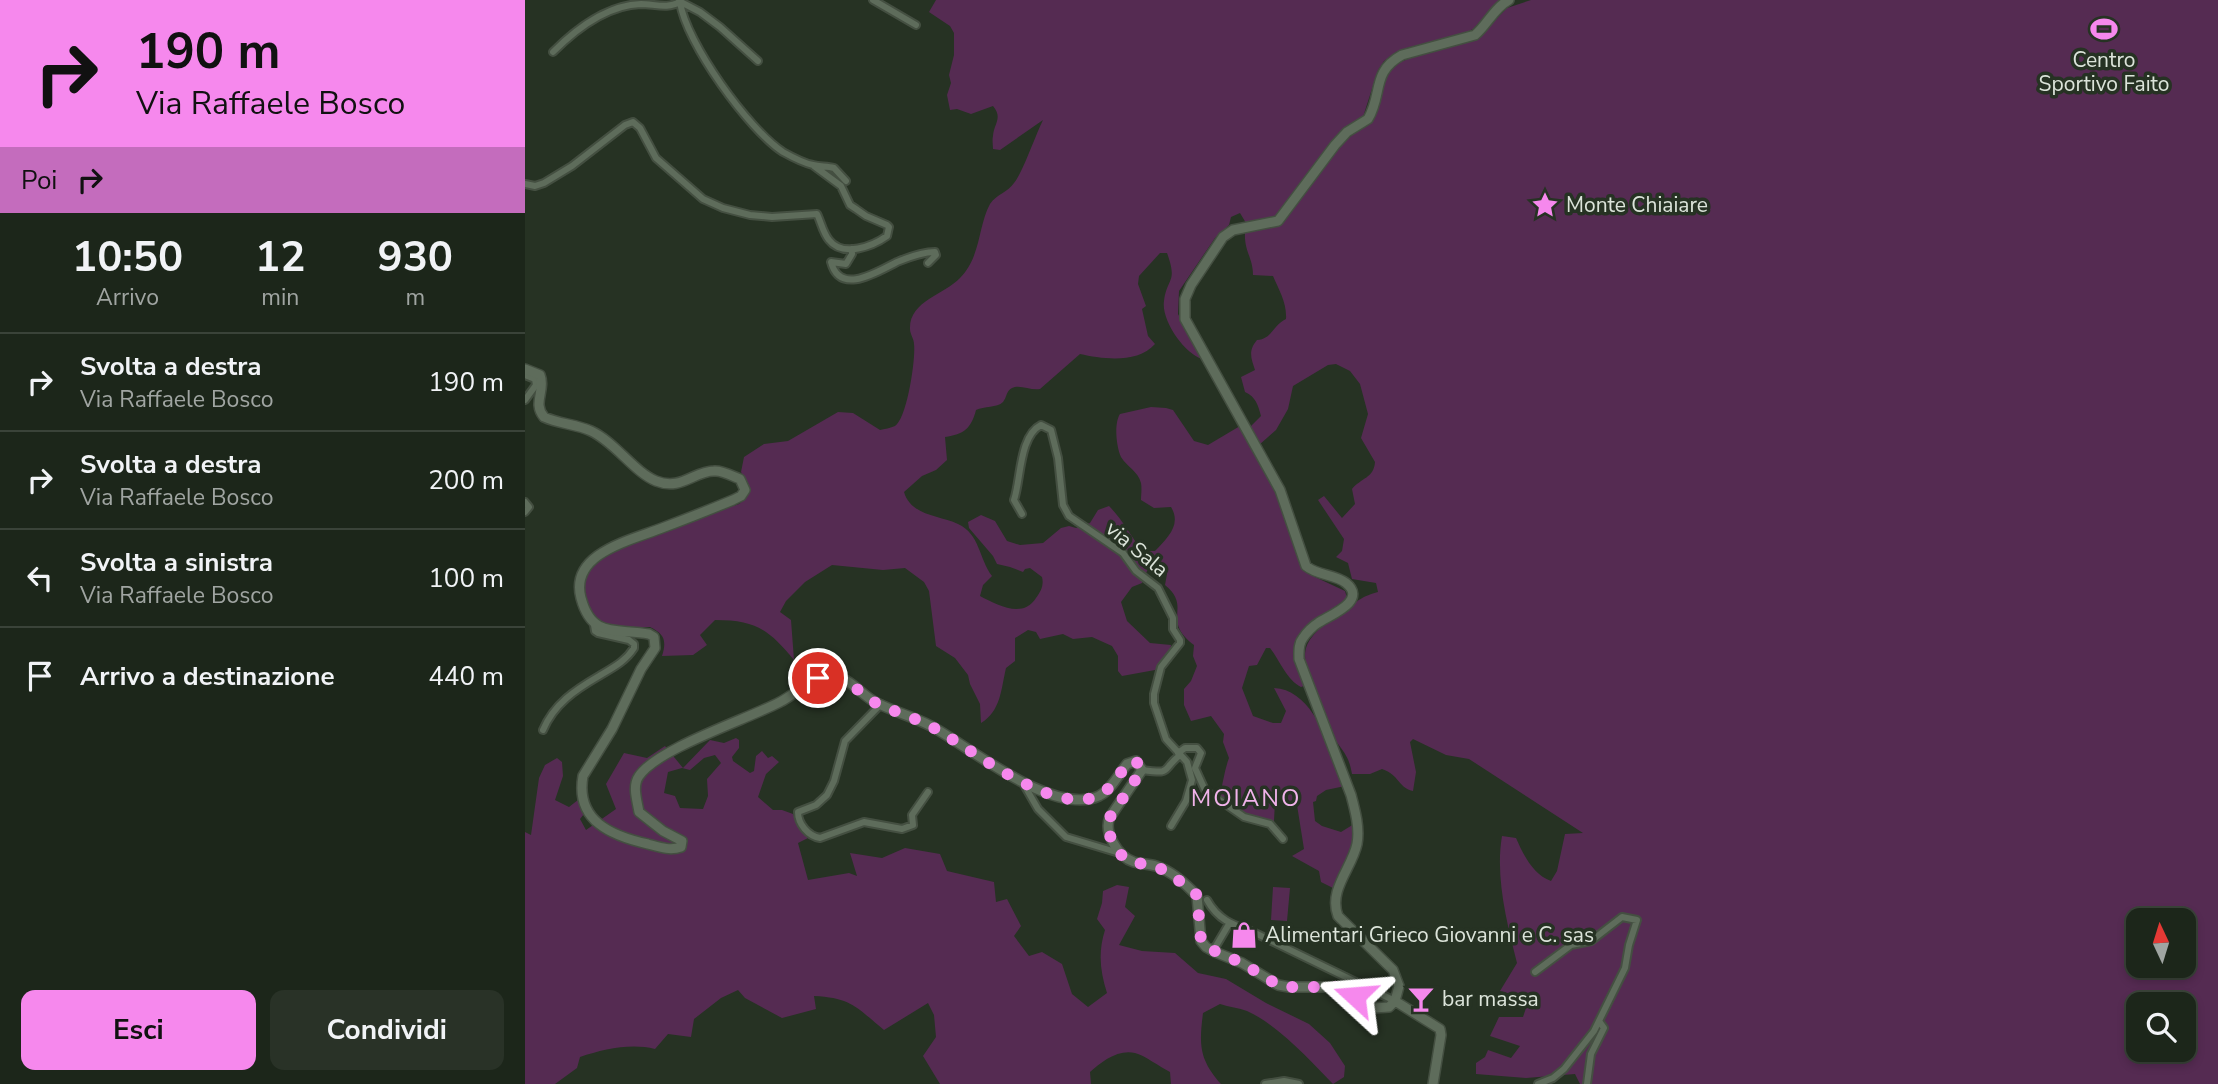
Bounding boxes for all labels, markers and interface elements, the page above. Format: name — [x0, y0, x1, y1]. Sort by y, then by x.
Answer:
sports icon: Centro Sportivo Faito — [2089, 14, 2119, 44]
text: 190 m — [136, 18, 280, 85]
icon: right — [21, 28, 112, 119]
place label: Centro Sportivo Faito — [2039, 46, 2169, 98]
text: Via Raffaele Bosco — [136, 82, 405, 125]
icon: right — [71, 161, 109, 199]
text: Poi — [21, 163, 57, 198]
place icon: Monte Chiaiare — [1530, 190, 1560, 220]
place label: Monte Chiaiare — [1566, 191, 1708, 219]
text: 10:50 — [72, 229, 183, 286]
text: 12 — [255, 229, 306, 286]
text: 930 — [377, 229, 453, 286]
text: Arrivo — [96, 282, 159, 313]
text: min — [261, 282, 299, 313]
text: m — [405, 282, 425, 313]
text: Svolta a destra — [80, 349, 262, 384]
icon: right — [21, 363, 59, 401]
text: 190 m — [428, 365, 504, 400]
text: Via Raffaele Bosco — [80, 384, 274, 415]
text: Svolta a destra — [80, 447, 262, 482]
icon: right — [21, 461, 59, 499]
text: 200 m — [428, 463, 504, 498]
text: Via Raffaele Bosco — [80, 482, 274, 513]
street label: via Sala — [1100, 515, 1174, 583]
text: Svolta a sinistra — [80, 545, 273, 580]
icon: left — [21, 559, 59, 597]
text: 100 m — [428, 561, 504, 596]
text: Via Raffaele Bosco — [80, 580, 274, 611]
pin — [788, 648, 848, 708]
icon: arrive — [21, 657, 59, 695]
text: Arrivo a destinazione — [80, 659, 335, 694]
text: 440 m — [428, 659, 504, 694]
icon: arrive — [799, 659, 837, 697]
district label: MOIANO — [1191, 782, 1301, 814]
north arrow — [2126, 908, 2196, 978]
map controls — [2126, 908, 2196, 1062]
shop icon: Alimentari Grieco Giovanni e C. sas — [1229, 920, 1259, 950]
place label: Alimentari Grieco Giovanni e C. sas — [1265, 921, 1594, 949]
position arrow — [1318, 959, 1392, 1033]
bar icon: bar massa — [1406, 984, 1436, 1014]
place label: bar massa — [1442, 985, 1539, 1013]
button: Esci — [21, 990, 256, 1070]
button: Condividi — [270, 990, 504, 1070]
button: search — [2126, 992, 2196, 1062]

